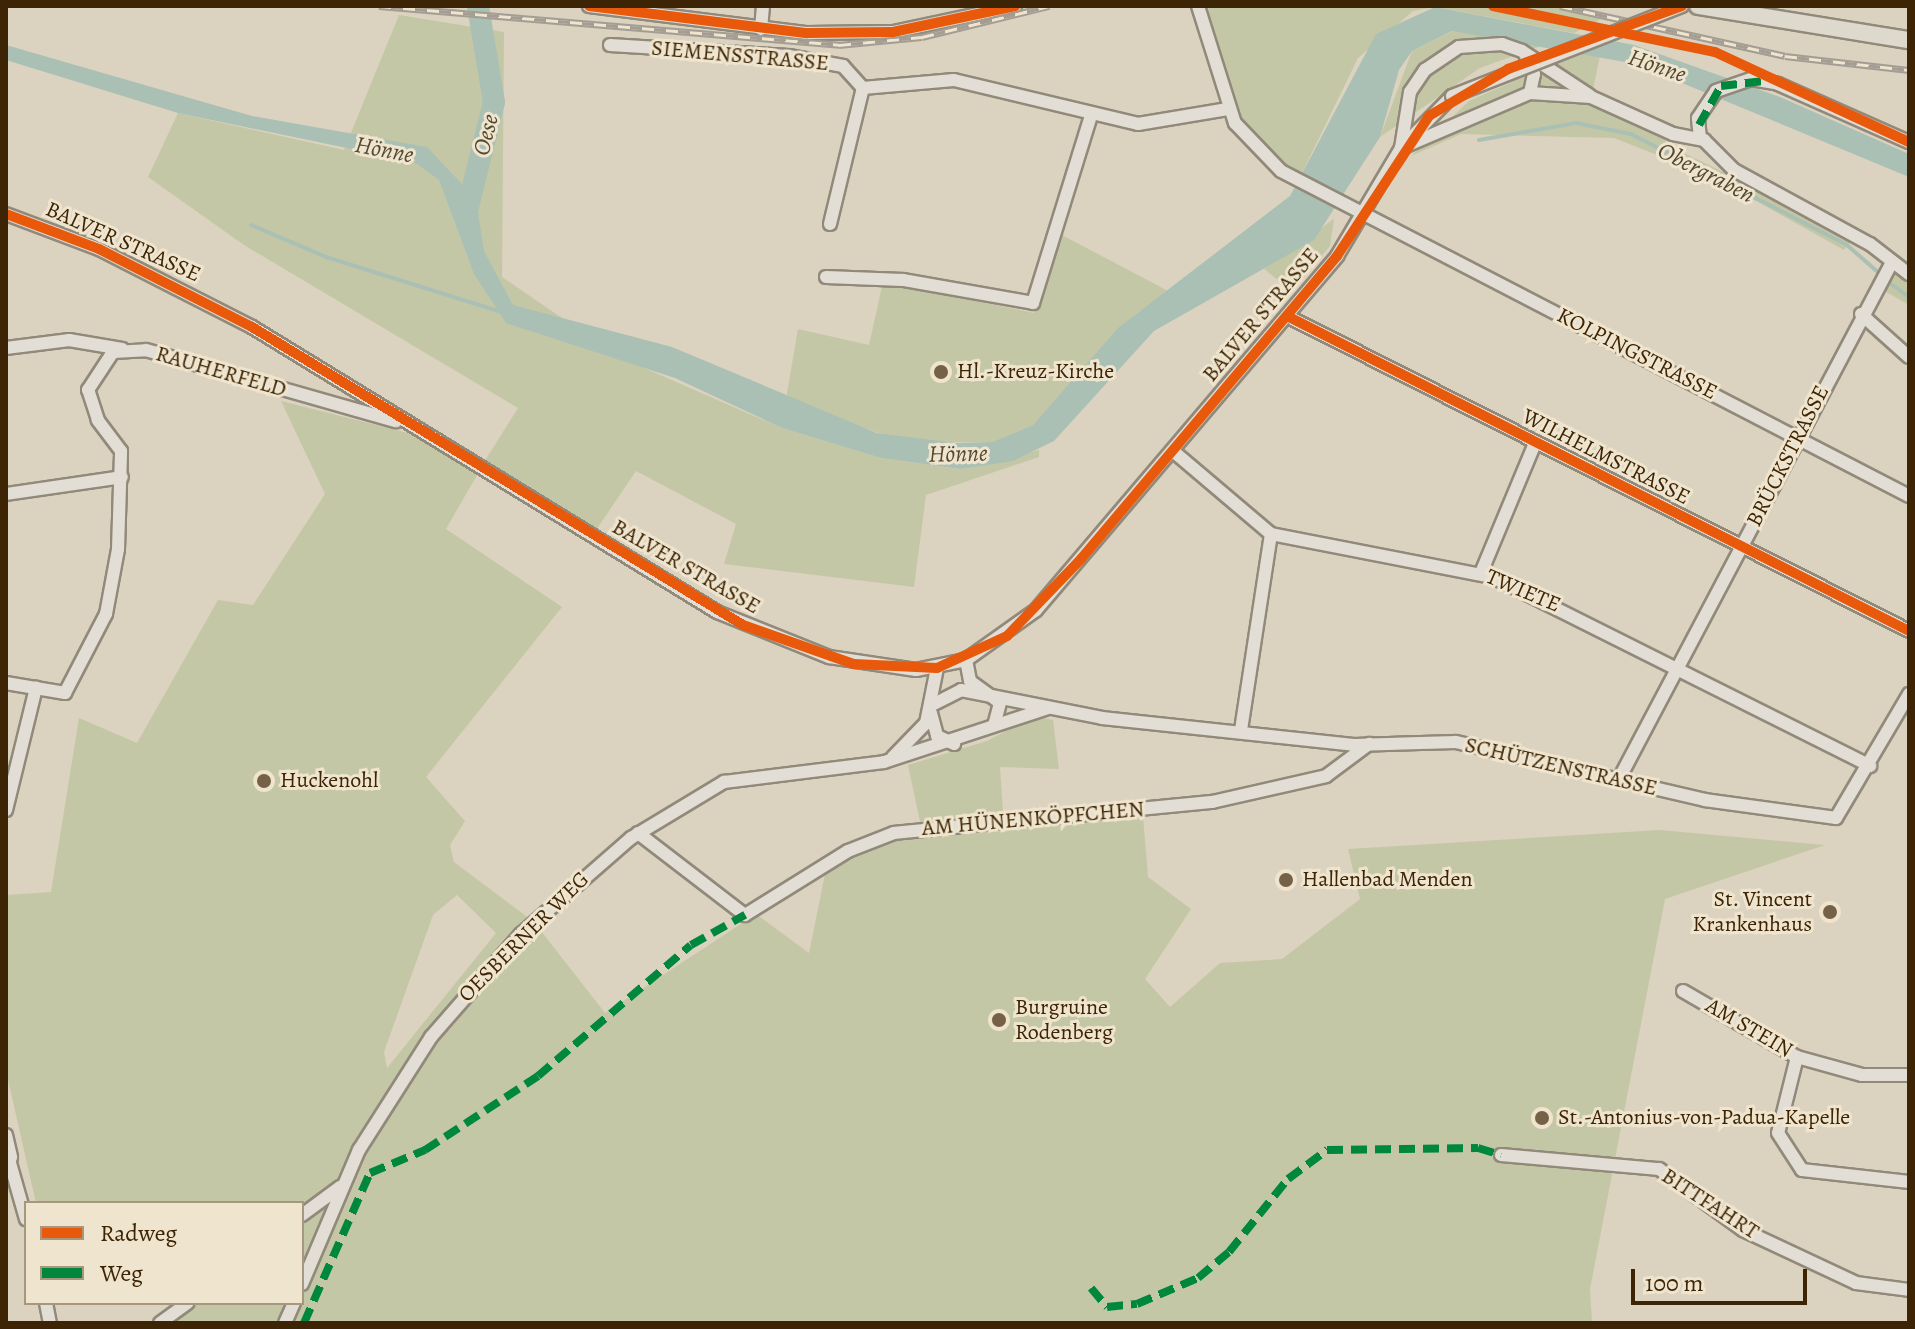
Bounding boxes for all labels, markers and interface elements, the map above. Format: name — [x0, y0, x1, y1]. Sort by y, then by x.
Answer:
street label: SIEMENSSTRASSE — [650, 35, 830, 77]
water label: Hönne — [1624, 43, 1690, 89]
water label: Oese — [467, 111, 505, 159]
water label: Hönne — [352, 130, 416, 170]
water label: Obergraben — [1653, 136, 1759, 210]
street label: BALVER STRASSE — [41, 196, 205, 288]
street label: BALVER STRASSE — [1197, 243, 1325, 387]
street label: KOLPINGSTRASSE — [1553, 302, 1721, 406]
street label: RAUHERFELD — [153, 341, 289, 403]
place label: Hl.-Kreuz-Kirche — [957, 359, 1114, 385]
marker: Hl.-Kreuz-Kirche — [932, 363, 950, 381]
street label: BRÜCKSTRASSE — [1741, 381, 1835, 531]
street label: WILHELMSTRASSE — [1518, 403, 1694, 511]
water label: Hönne — [928, 439, 988, 469]
street label: BALVER STRASSE — [607, 514, 765, 620]
street label: TWIETE — [1482, 564, 1564, 618]
street label: SCHÜTZENSTRASSE — [1462, 732, 1660, 802]
place label: Huckenohl — [280, 768, 378, 794]
marker: Huckenohl — [255, 772, 273, 790]
street label: AM HÜNENKÖPFCHEN — [921, 796, 1145, 842]
street label: OESBERNER WEG — [453, 866, 595, 1008]
place label: Hallenbad Menden — [1302, 867, 1472, 893]
marker: Hallenbad Menden — [1277, 871, 1295, 889]
place label: St. Vincent Krankenhaus — [1693, 886, 1812, 938]
marker: St. Vincent Krankenhaus — [1819, 901, 1841, 923]
street label: AM STEIN — [1701, 993, 1797, 1063]
place label: Burgruine Rodenberg — [1015, 994, 1113, 1046]
marker: Burgruine Rodenberg — [990, 1011, 1008, 1029]
place label: St.-Antonius-von-Padua-Kapelle — [1558, 1105, 1850, 1131]
marker: St.-Antonius-von-Padua-Kapelle — [1533, 1109, 1551, 1127]
street label: BITTFAHRT — [1656, 1163, 1764, 1245]
legend — [24, 1201, 304, 1305]
text: Radweg — [100, 1217, 177, 1249]
scale bar — [1635, 1253, 1811, 1303]
text: Weg — [100, 1257, 143, 1289]
text: 100 m — [1645, 1267, 1704, 1299]

